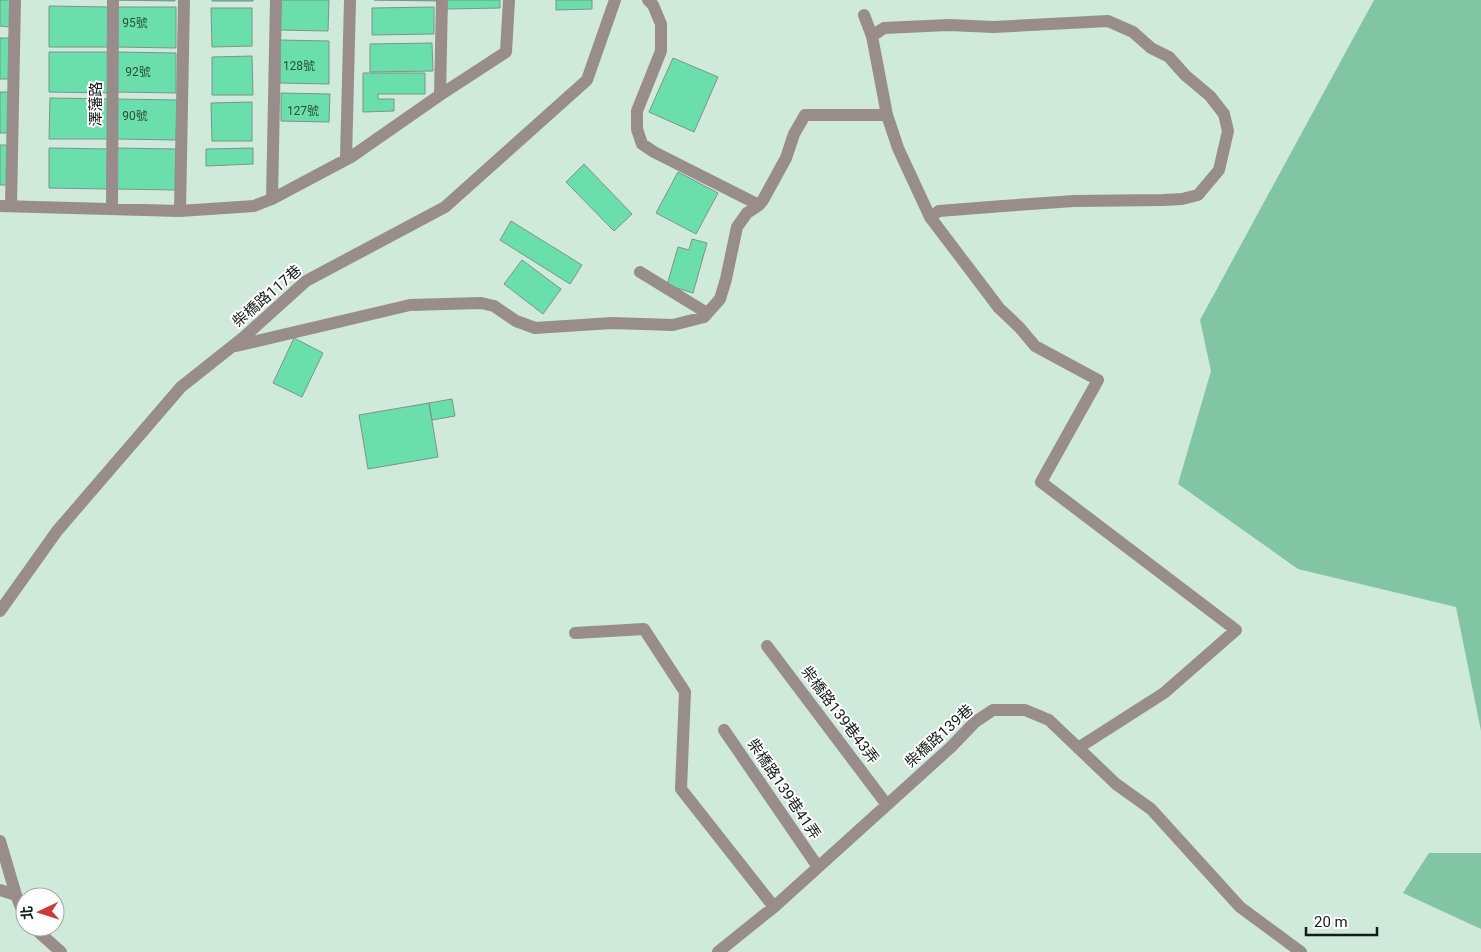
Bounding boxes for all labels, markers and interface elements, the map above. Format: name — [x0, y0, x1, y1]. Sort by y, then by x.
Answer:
house number: 95號 — [122, 16, 148, 30]
house number: 128號 — [283, 59, 315, 73]
house number: 92號 — [125, 65, 151, 79]
street label: 澤藩路 — [87, 81, 105, 127]
house number: 127號 — [287, 104, 319, 118]
house number: 90號 — [122, 109, 148, 123]
street label: 柴橋路117巷 — [229, 261, 305, 331]
street label: 柴橋路139巷43弄 — [798, 663, 882, 767]
street label: 柴橋路139巷 — [901, 701, 977, 771]
street label: 柴橋路139巷41弄 — [744, 735, 824, 843]
north arrow — [15, 887, 65, 937]
scale bar — [1306, 904, 1377, 936]
text: 北 — [19, 905, 36, 920]
text: 20 m — [1314, 913, 1348, 931]

